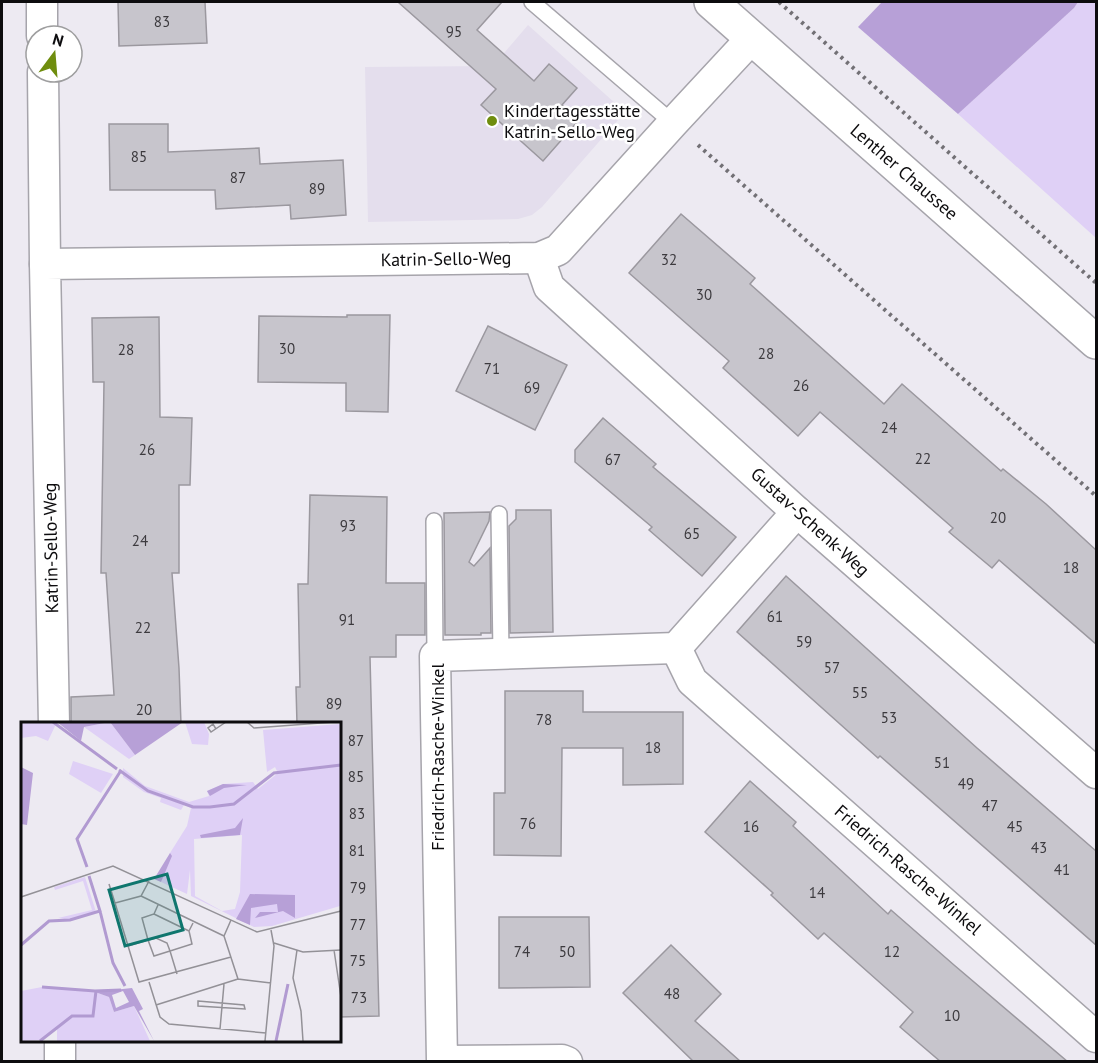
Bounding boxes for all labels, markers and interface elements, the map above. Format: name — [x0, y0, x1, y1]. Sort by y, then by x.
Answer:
house number: 83 — [154, 12, 170, 31]
house number: 95 — [446, 22, 462, 41]
north arrow — [24, 24, 84, 84]
text: N — [50, 29, 66, 51]
place label: Kindertagesstätte Katrin-Sello-Weg — [504, 99, 640, 143]
marker: Kindertagesstätte Katrin-Sello-Weg — [485, 114, 499, 128]
street label: Lenther Chaussee — [846, 119, 963, 225]
house number: 85 — [131, 147, 147, 166]
house number: 87 — [230, 168, 246, 187]
house number: 89 — [309, 179, 325, 198]
street label: Katrin-Sello-Weg — [380, 246, 512, 271]
house number: 32 — [661, 250, 677, 269]
house number: 30 — [696, 285, 712, 304]
house number: 30 — [279, 339, 295, 358]
house number: 28 — [118, 340, 134, 359]
house number: 28 — [758, 344, 774, 363]
house number: 71 — [484, 359, 500, 378]
house number: 26 — [793, 376, 809, 395]
house number: 69 — [524, 378, 540, 397]
house number: 24 — [881, 418, 897, 437]
house number: 26 — [139, 440, 155, 459]
house number: 22 — [915, 449, 931, 468]
house number: 67 — [605, 450, 621, 469]
street label: Gustav-Schenk-Weg — [746, 462, 875, 581]
street label: Katrin-Sello-Weg — [38, 482, 63, 614]
house number: 20 — [990, 508, 1006, 527]
house number: 93 — [340, 516, 356, 535]
house number: 65 — [684, 524, 700, 543]
house number: 24 — [132, 531, 148, 550]
house number: 18 — [1063, 558, 1079, 577]
house number: 61 — [767, 607, 783, 626]
house number: 91 — [339, 610, 355, 629]
house number: 22 — [135, 618, 151, 637]
house number: 59 — [796, 632, 812, 651]
house number: 57 — [824, 658, 840, 677]
street label: Friedrich-Rasche-Winkel — [426, 663, 449, 851]
house number: 55 — [852, 683, 868, 702]
house number: 89 — [326, 694, 342, 713]
house number: 20 — [136, 700, 152, 719]
house number: 53 — [881, 708, 897, 727]
house number: 78 — [536, 710, 552, 729]
inset map — [21, 722, 340, 1042]
house number: 87 — [348, 731, 364, 750]
house number: 18 — [645, 738, 661, 757]
house number: 51 — [934, 753, 950, 772]
house number: 85 — [348, 767, 364, 786]
house number: 49 — [958, 774, 974, 793]
house number: 47 — [982, 796, 998, 815]
street label: Friedrich-Rasche-Winkel — [830, 799, 987, 940]
house number: 83 — [349, 804, 365, 823]
house number: 76 — [520, 814, 536, 833]
house number: 16 — [743, 817, 759, 836]
house number: 45 — [1007, 817, 1023, 836]
house number: 43 — [1031, 838, 1047, 857]
house number: 81 — [349, 841, 365, 860]
house number: 41 — [1054, 860, 1070, 879]
house number: 79 — [350, 878, 366, 897]
house number: 14 — [809, 883, 825, 902]
house number: 77 — [350, 915, 366, 934]
house number: 74 — [514, 942, 530, 961]
house number: 50 — [559, 942, 575, 961]
house number: 12 — [884, 942, 900, 961]
house number: 75 — [350, 951, 366, 970]
house number: 48 — [664, 984, 680, 1003]
house number: 73 — [351, 988, 367, 1007]
house number: 10 — [944, 1006, 960, 1025]

